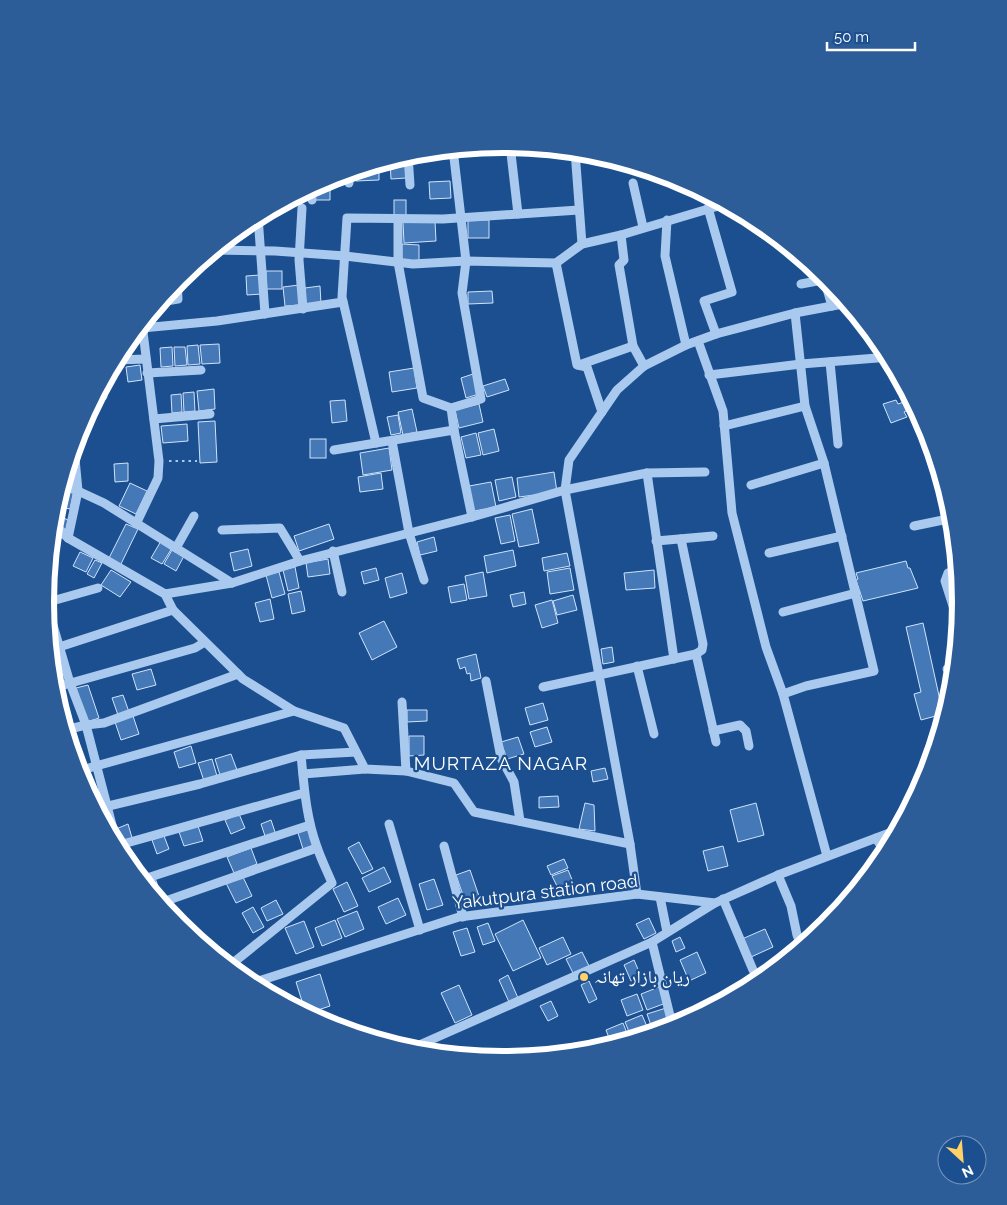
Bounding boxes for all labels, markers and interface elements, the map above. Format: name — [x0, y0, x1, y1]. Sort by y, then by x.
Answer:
scale bar — [827, 20, 914, 52]
text: 50 m — [834, 28, 869, 46]
district label: MURTAZA NAGAR — [414, 752, 588, 774]
street label: Yakutpura station road — [451, 870, 639, 913]
place label: ریان بازار تھانہ — [594, 966, 690, 988]
marker: ریان بازار تھانہ — [578, 971, 590, 983]
north arrow — [937, 1135, 987, 1185]
text: N — [959, 1162, 976, 1181]

